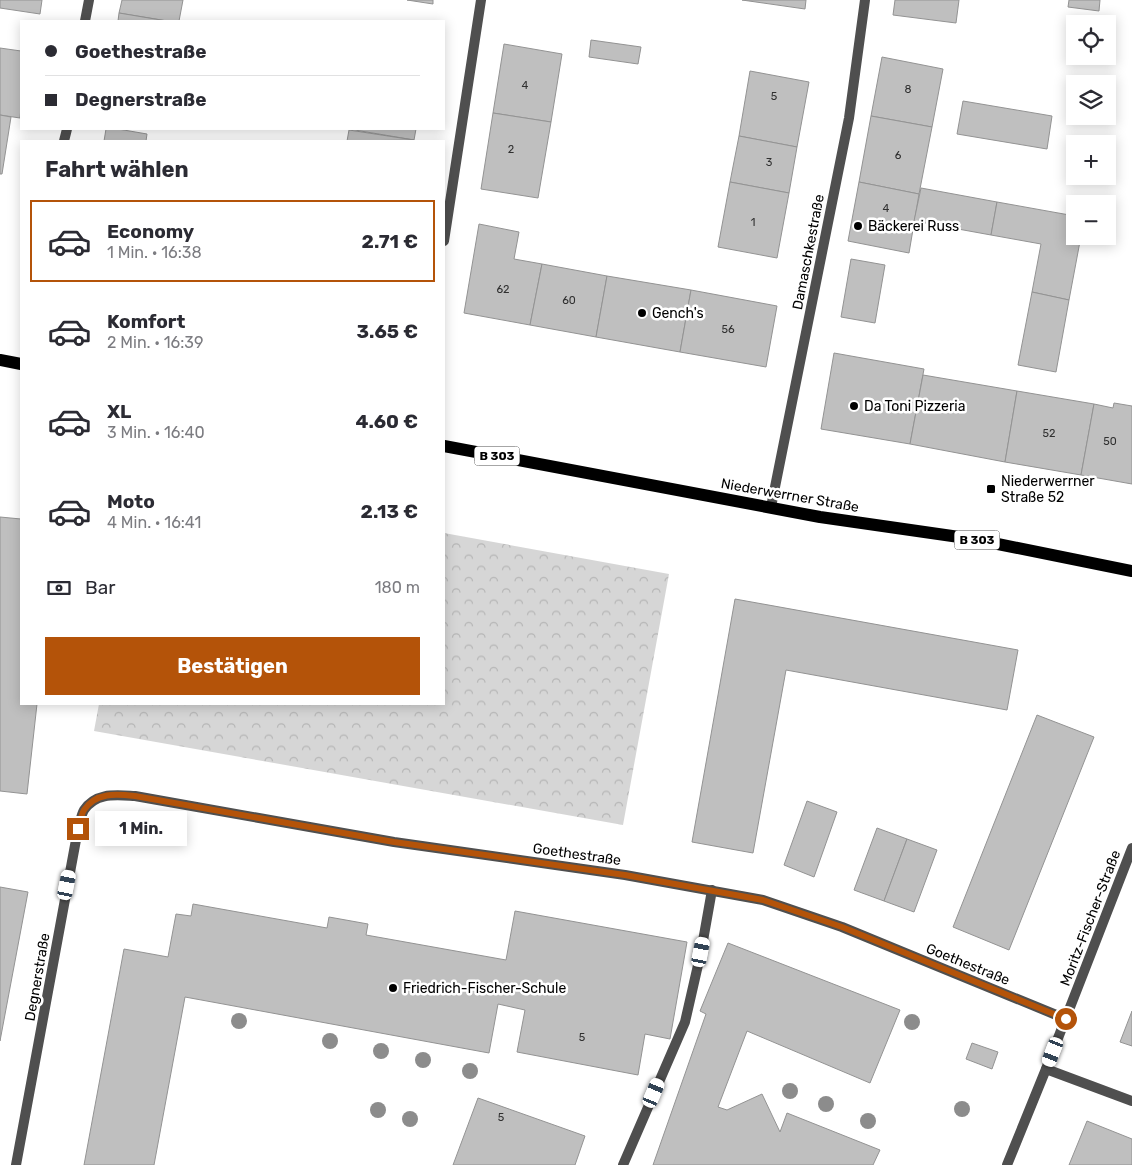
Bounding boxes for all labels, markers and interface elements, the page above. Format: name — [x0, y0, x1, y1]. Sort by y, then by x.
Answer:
map controls — [1066, 15, 1116, 245]
button: locate — [1066, 15, 1116, 65]
text: Goethestraße — [75, 40, 207, 63]
button: layers — [1066, 75, 1116, 125]
house number: 4 — [522, 79, 529, 92]
house number: 8 — [905, 83, 912, 96]
text: Degnerstraße — [75, 88, 207, 111]
house number: 5 — [771, 90, 778, 103]
button: + — [1066, 135, 1116, 185]
house number: 2 — [508, 143, 514, 156]
house number: 6 — [895, 149, 902, 162]
text: Fahrt wählen — [45, 156, 189, 183]
house number: 3 — [766, 156, 773, 169]
street label: Damaschkestraße — [789, 193, 828, 311]
button: − — [1066, 195, 1116, 245]
house number: 4 — [883, 202, 890, 215]
house number: 1 — [751, 216, 755, 229]
place label: Bäckerei Russ — [868, 218, 959, 235]
icon: car — [47, 219, 92, 264]
text: Economy — [107, 220, 194, 243]
marker: Bäckerei Russ — [852, 220, 864, 232]
text: 2.71 € — [362, 230, 418, 253]
text: 1 Min. · 16:38 — [107, 243, 202, 262]
house number: 62 — [496, 283, 510, 296]
house number: 60 — [562, 294, 576, 307]
place label: Gench's — [652, 305, 704, 322]
marker: Gench's — [636, 307, 648, 319]
icon: car — [47, 309, 92, 354]
text: Komfort — [107, 310, 185, 333]
text: 3.65 € — [357, 320, 418, 343]
house number: 56 — [721, 323, 735, 336]
text: 2 Min. · 16:39 — [107, 333, 203, 352]
place label: Da Toni Pizzeria — [864, 398, 965, 415]
icon: car — [47, 399, 92, 444]
text: XL — [107, 400, 131, 423]
marker: Da Toni Pizzeria — [848, 400, 860, 412]
text: 4.60 € — [356, 410, 418, 433]
text: 3 Min. · 16:40 — [107, 423, 205, 442]
house number: 52 — [1043, 427, 1056, 440]
house number: 50 — [1103, 435, 1117, 448]
road number: B 303 — [474, 446, 520, 466]
place label: Niederwerrner Straße 52 — [1001, 473, 1095, 506]
street label: Niederwerrner Straße — [720, 475, 860, 516]
marker: Niederwerrner Straße 52 — [985, 483, 997, 495]
icon: car — [47, 489, 92, 534]
text: Moto — [107, 490, 155, 513]
text: 2.13 € — [361, 500, 418, 523]
text: 4 Min. · 16:41 — [107, 513, 201, 532]
road number: B 303 — [954, 530, 1000, 550]
icon: cash — [45, 574, 73, 602]
text: Bar — [85, 576, 115, 599]
text: 180 m — [375, 578, 420, 597]
button: Bestätigen — [45, 637, 420, 695]
callout: 1 Min. — [96, 812, 188, 846]
route end — [67, 818, 89, 840]
text: 1 Min. — [119, 819, 163, 838]
street label: Goethestraße — [532, 840, 622, 869]
street label: Moritz-Fischer-Straße — [1057, 848, 1124, 988]
car — [56, 869, 77, 901]
street label: Degnerstraße — [21, 932, 54, 1022]
car — [690, 936, 711, 968]
street label: Goethestraße — [923, 940, 1012, 989]
place label: Friedrich-Fischer-Schule — [403, 980, 566, 997]
marker: Friedrich-Fischer-Schule — [387, 982, 399, 994]
route start — [1055, 1008, 1077, 1030]
house number: 5 — [579, 1031, 586, 1044]
car — [1040, 1035, 1065, 1069]
car — [641, 1076, 666, 1110]
house number: 5 — [498, 1111, 505, 1124]

